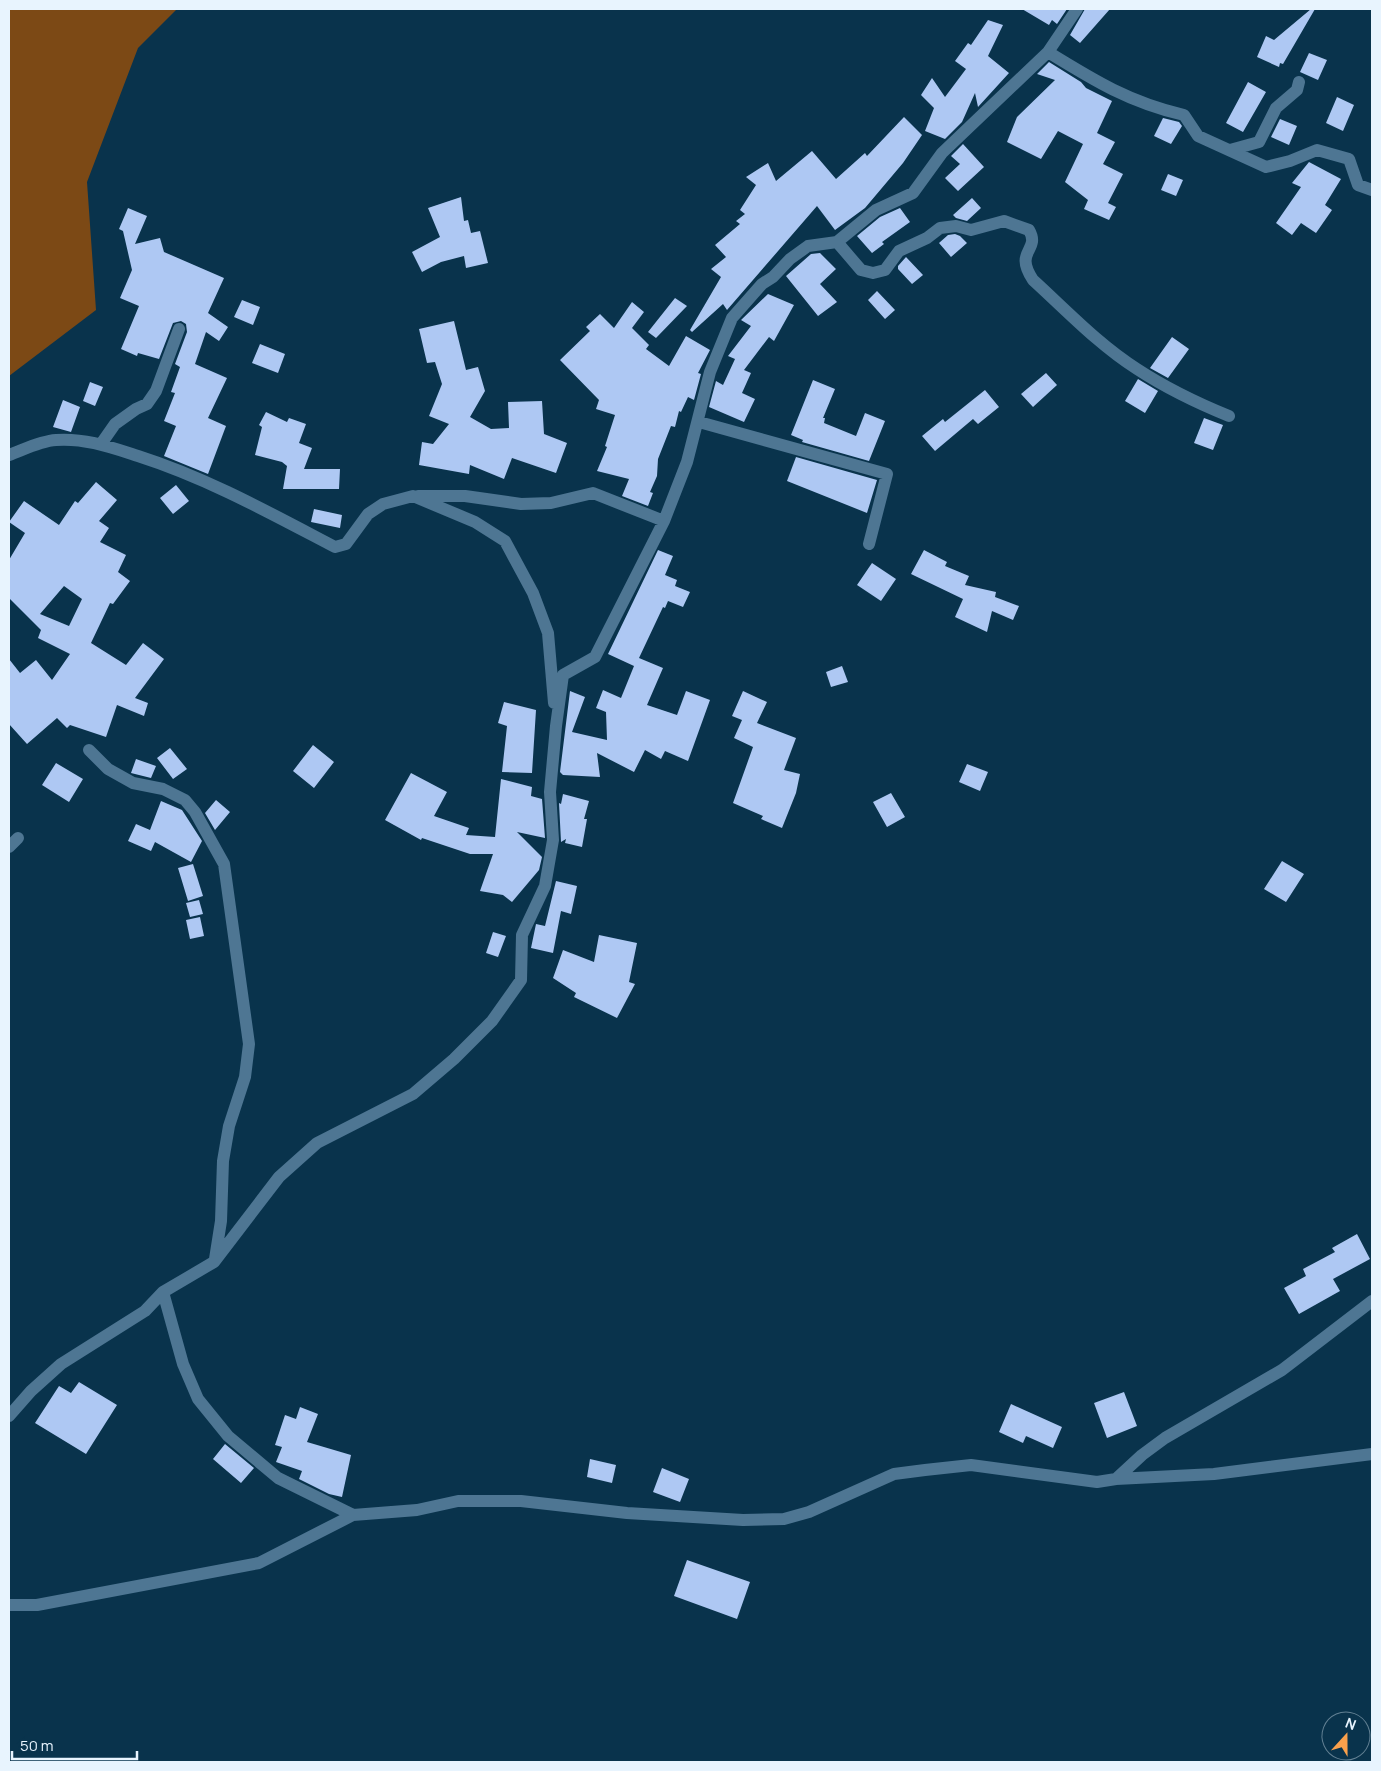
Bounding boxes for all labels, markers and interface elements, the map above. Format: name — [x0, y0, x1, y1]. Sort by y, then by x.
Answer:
north arrow — [1321, 1711, 1371, 1761]
text: N — [1343, 1713, 1359, 1734]
scale bar — [12, 1728, 138, 1760]
text: 50 m — [20, 1735, 54, 1756]

